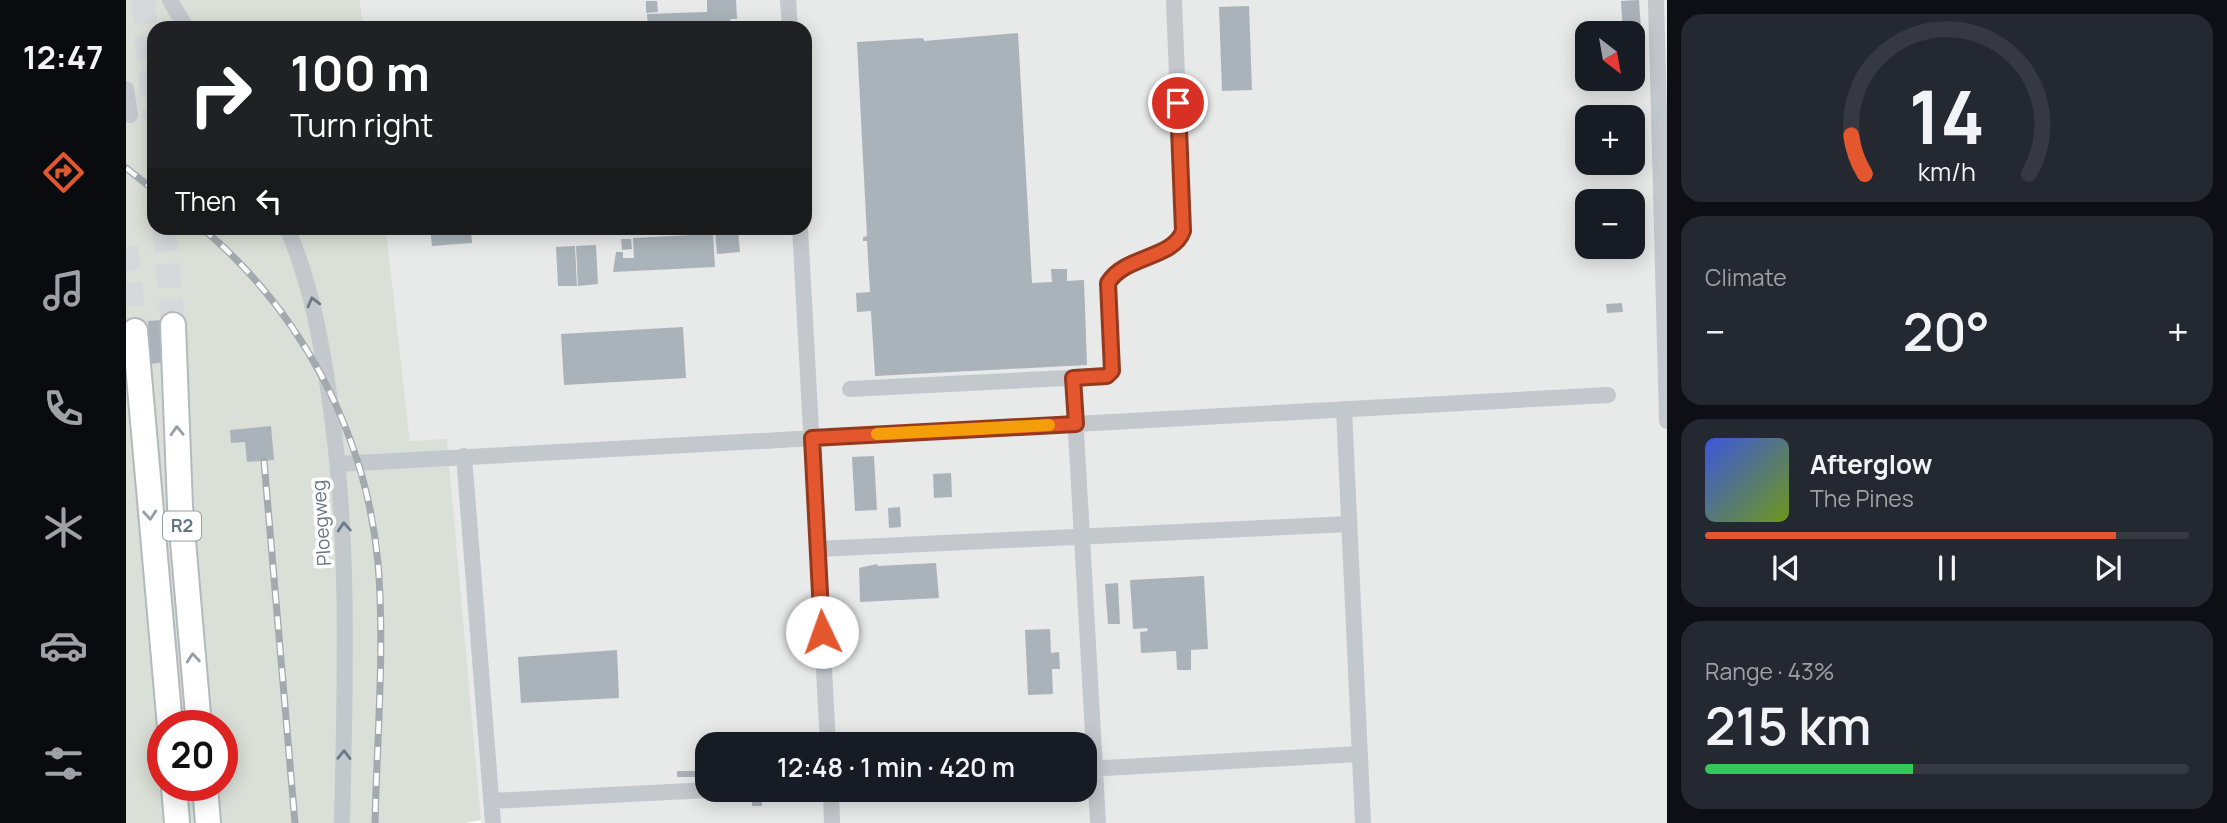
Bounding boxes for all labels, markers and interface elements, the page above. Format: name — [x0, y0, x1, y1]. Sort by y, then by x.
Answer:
north arrow — [1575, 21, 1645, 91]
map controls — [1575, 21, 1645, 259]
text: 12:47 — [23, 35, 103, 79]
text: 100 m — [290, 39, 430, 106]
icon: right — [175, 49, 266, 140]
text: 14 — [1909, 67, 1985, 167]
pin — [1148, 73, 1208, 133]
icon: arrive — [1159, 84, 1197, 122]
text: Turn right — [290, 103, 433, 147]
button: + — [1575, 105, 1645, 175]
icon: directions — [39, 148, 88, 197]
text: km/h — [1918, 154, 1976, 189]
icon: left — [250, 182, 288, 220]
text: Then — [175, 183, 236, 219]
button: − — [1575, 189, 1645, 259]
text: Climate — [1705, 261, 1787, 293]
icon: music — [39, 266, 88, 315]
one-way arrow — [307, 296, 321, 308]
text: 20° — [1903, 296, 1990, 367]
text: − — [1705, 305, 1726, 357]
text: + — [2167, 305, 2189, 357]
icon: phone — [39, 384, 88, 433]
one-way arrow — [170, 426, 185, 437]
text: Afterglow — [1810, 446, 1932, 482]
street label: Ploegweg — [305, 479, 337, 567]
text: The Pines — [1810, 482, 1914, 514]
icon: climate — [39, 503, 88, 552]
one-way arrow — [142, 510, 157, 521]
road number: R2 — [163, 512, 201, 540]
one-way arrow — [337, 522, 352, 533]
icon: previous — [1767, 549, 1805, 587]
icon: pause — [1928, 549, 1966, 587]
icon: next — [2089, 549, 2127, 587]
position arrow — [785, 595, 859, 669]
icon: car — [39, 621, 88, 670]
one-way arrow — [186, 652, 201, 664]
text: Range · 43% — [1705, 655, 1834, 687]
text: 215 km — [1705, 690, 1871, 761]
speed limit sign: 20 — [147, 710, 238, 801]
icon: filters — [39, 739, 88, 788]
one-way arrow — [336, 749, 351, 760]
text: 12:48 · 1 min · 420 m — [777, 749, 1015, 785]

